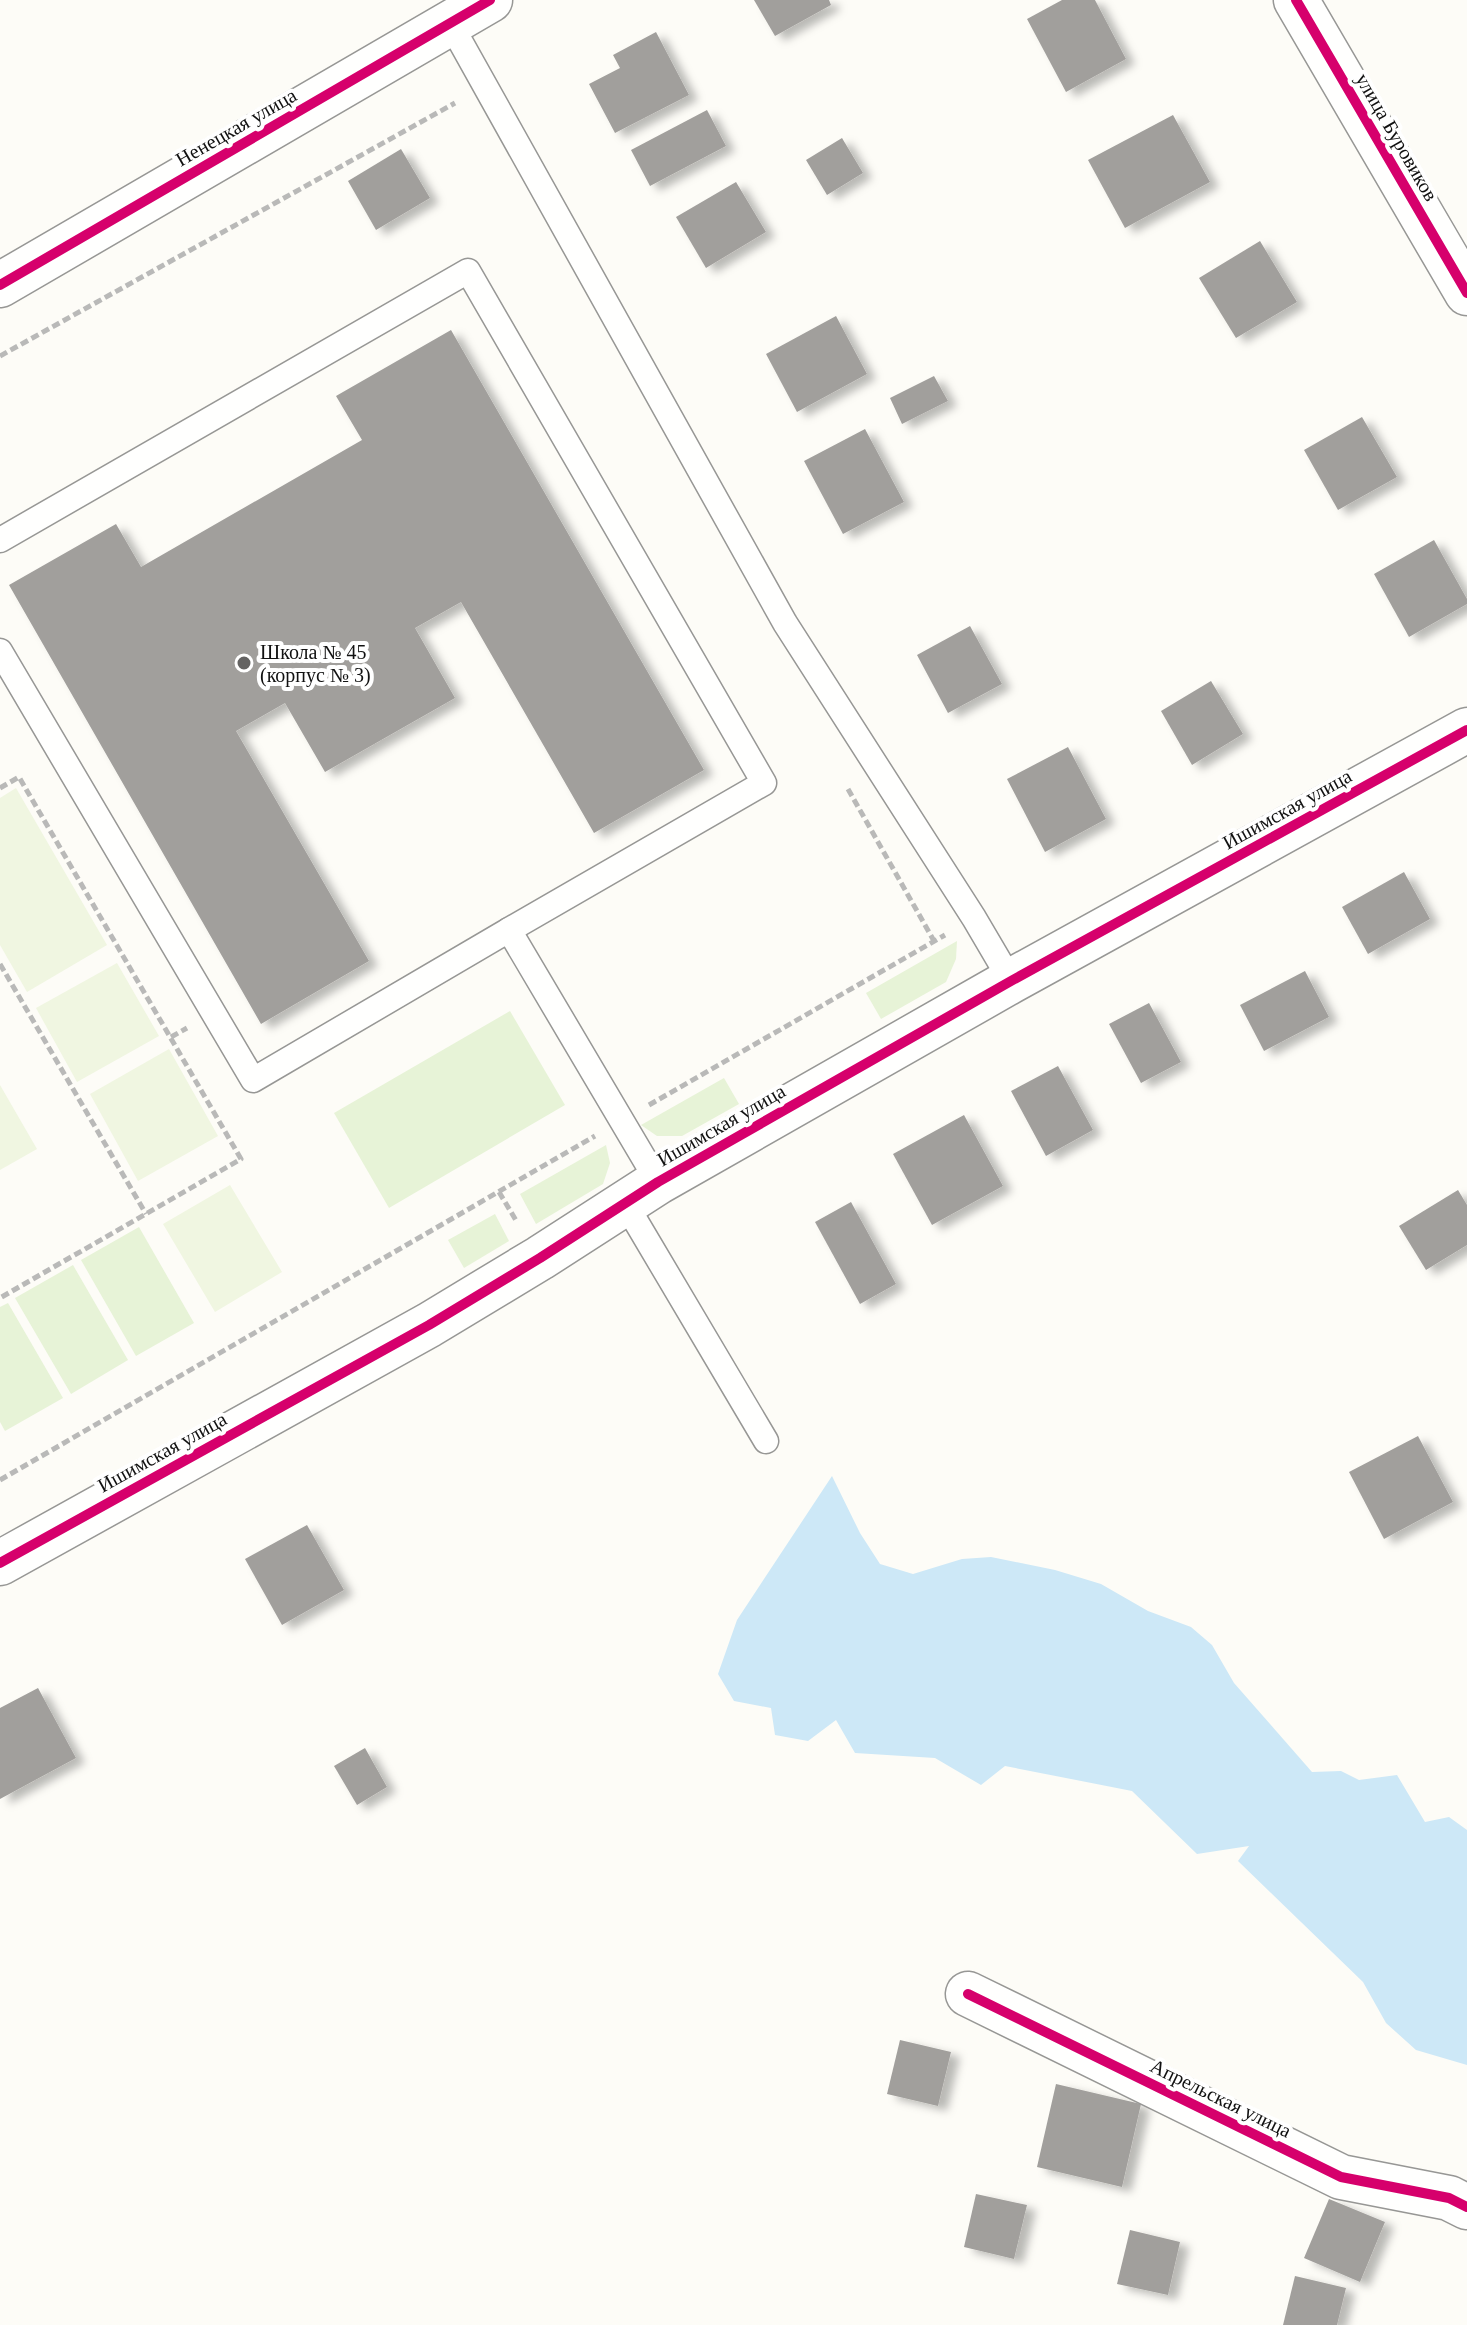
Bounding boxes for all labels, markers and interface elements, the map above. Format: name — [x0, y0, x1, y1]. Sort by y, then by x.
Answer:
street label: улица Буровиков — [1351, 69, 1442, 205]
street label: Ненецкая улица — [172, 84, 301, 171]
place label: Школа № 45 (корпус № 3) — [260, 641, 371, 687]
marker: Школа № 45 (корпус № 3) — [235, 654, 253, 672]
street label: Ишимская улица — [1219, 764, 1356, 854]
street label: Ишимская улица — [653, 1079, 789, 1171]
street label: Ишимская улица — [94, 1407, 231, 1497]
street label: Апрельская улица — [1147, 2054, 1295, 2143]

